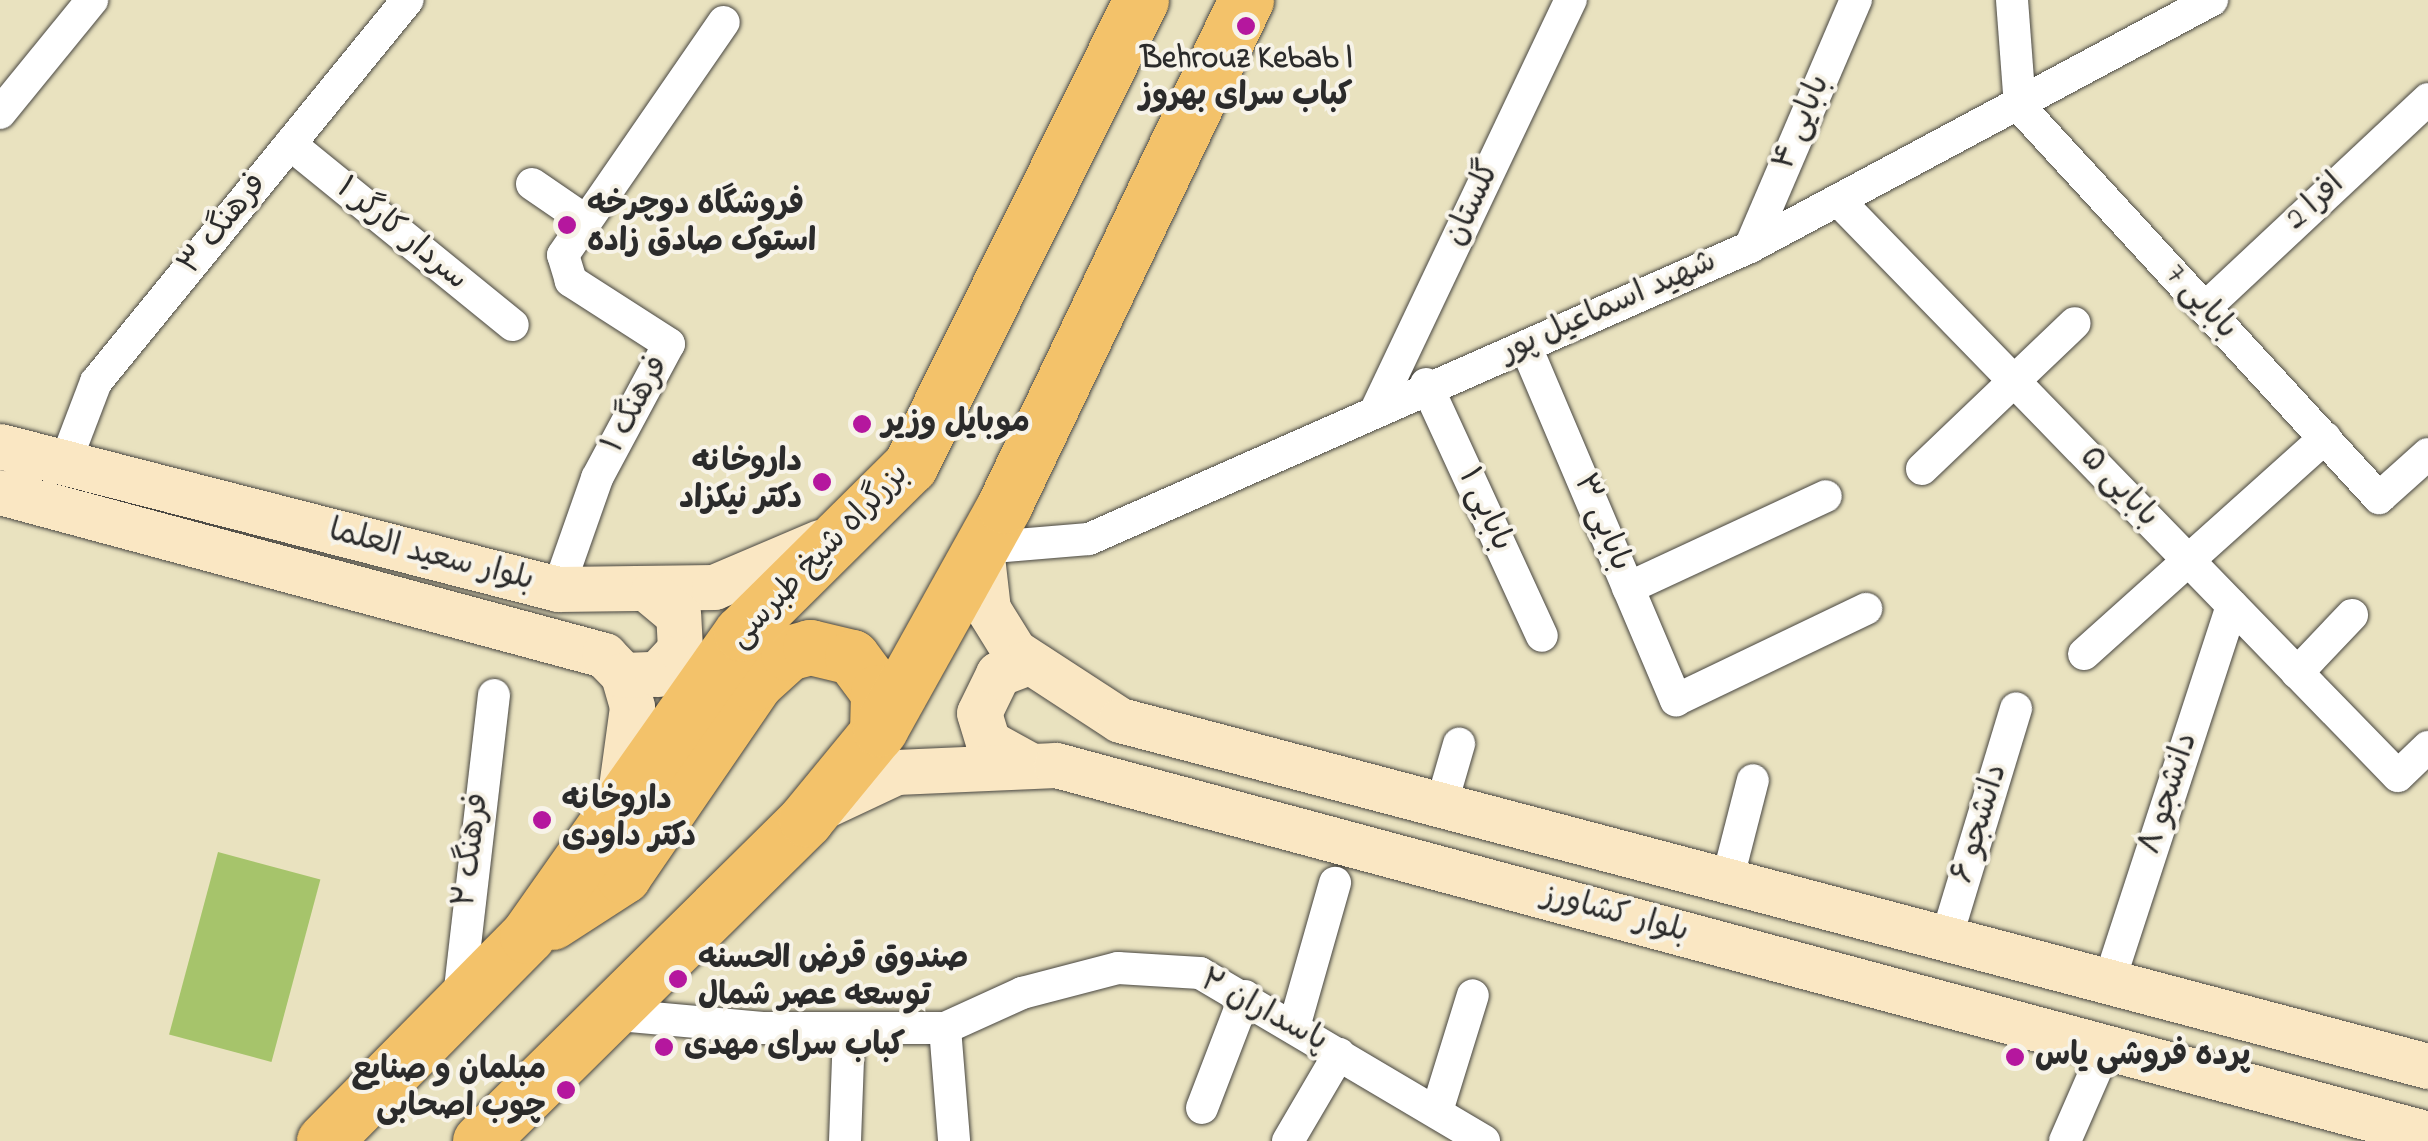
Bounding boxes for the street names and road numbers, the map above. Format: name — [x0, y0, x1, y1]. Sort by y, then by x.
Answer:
street label: بابایی ۴ — [1766, 70, 1840, 176]
street label: گلستان — [1438, 155, 1510, 253]
street label: افرا 2 — [2279, 166, 2353, 240]
street label: فرهنگ ۳ — [172, 167, 276, 283]
street label: سردار کارگر ۱ — [327, 170, 475, 300]
street label: شهید اسماعیل پور — [1495, 243, 1723, 373]
street label: بابایی 7 — [2156, 257, 2244, 349]
street label: فرهنگ ۱ — [595, 350, 679, 460]
street label: بابایی ۵ — [2070, 439, 2166, 537]
street label: بزرگراه شیخ طبرسی — [722, 456, 918, 658]
street label: بابایی ۱ — [1448, 462, 1520, 558]
street label: بابایی ۳ — [1563, 469, 1639, 577]
street label: بلوار سعید العلما — [325, 513, 537, 601]
street label: دانشجو ۸ — [2132, 728, 2208, 860]
street label: دانشجو ۶ — [1945, 760, 2017, 888]
street label: فرهنگ ۲ — [447, 791, 499, 909]
street label: بلوار کشاورز — [1538, 877, 1692, 953]
street label: پاسداران ۲ — [1193, 962, 1333, 1062]

